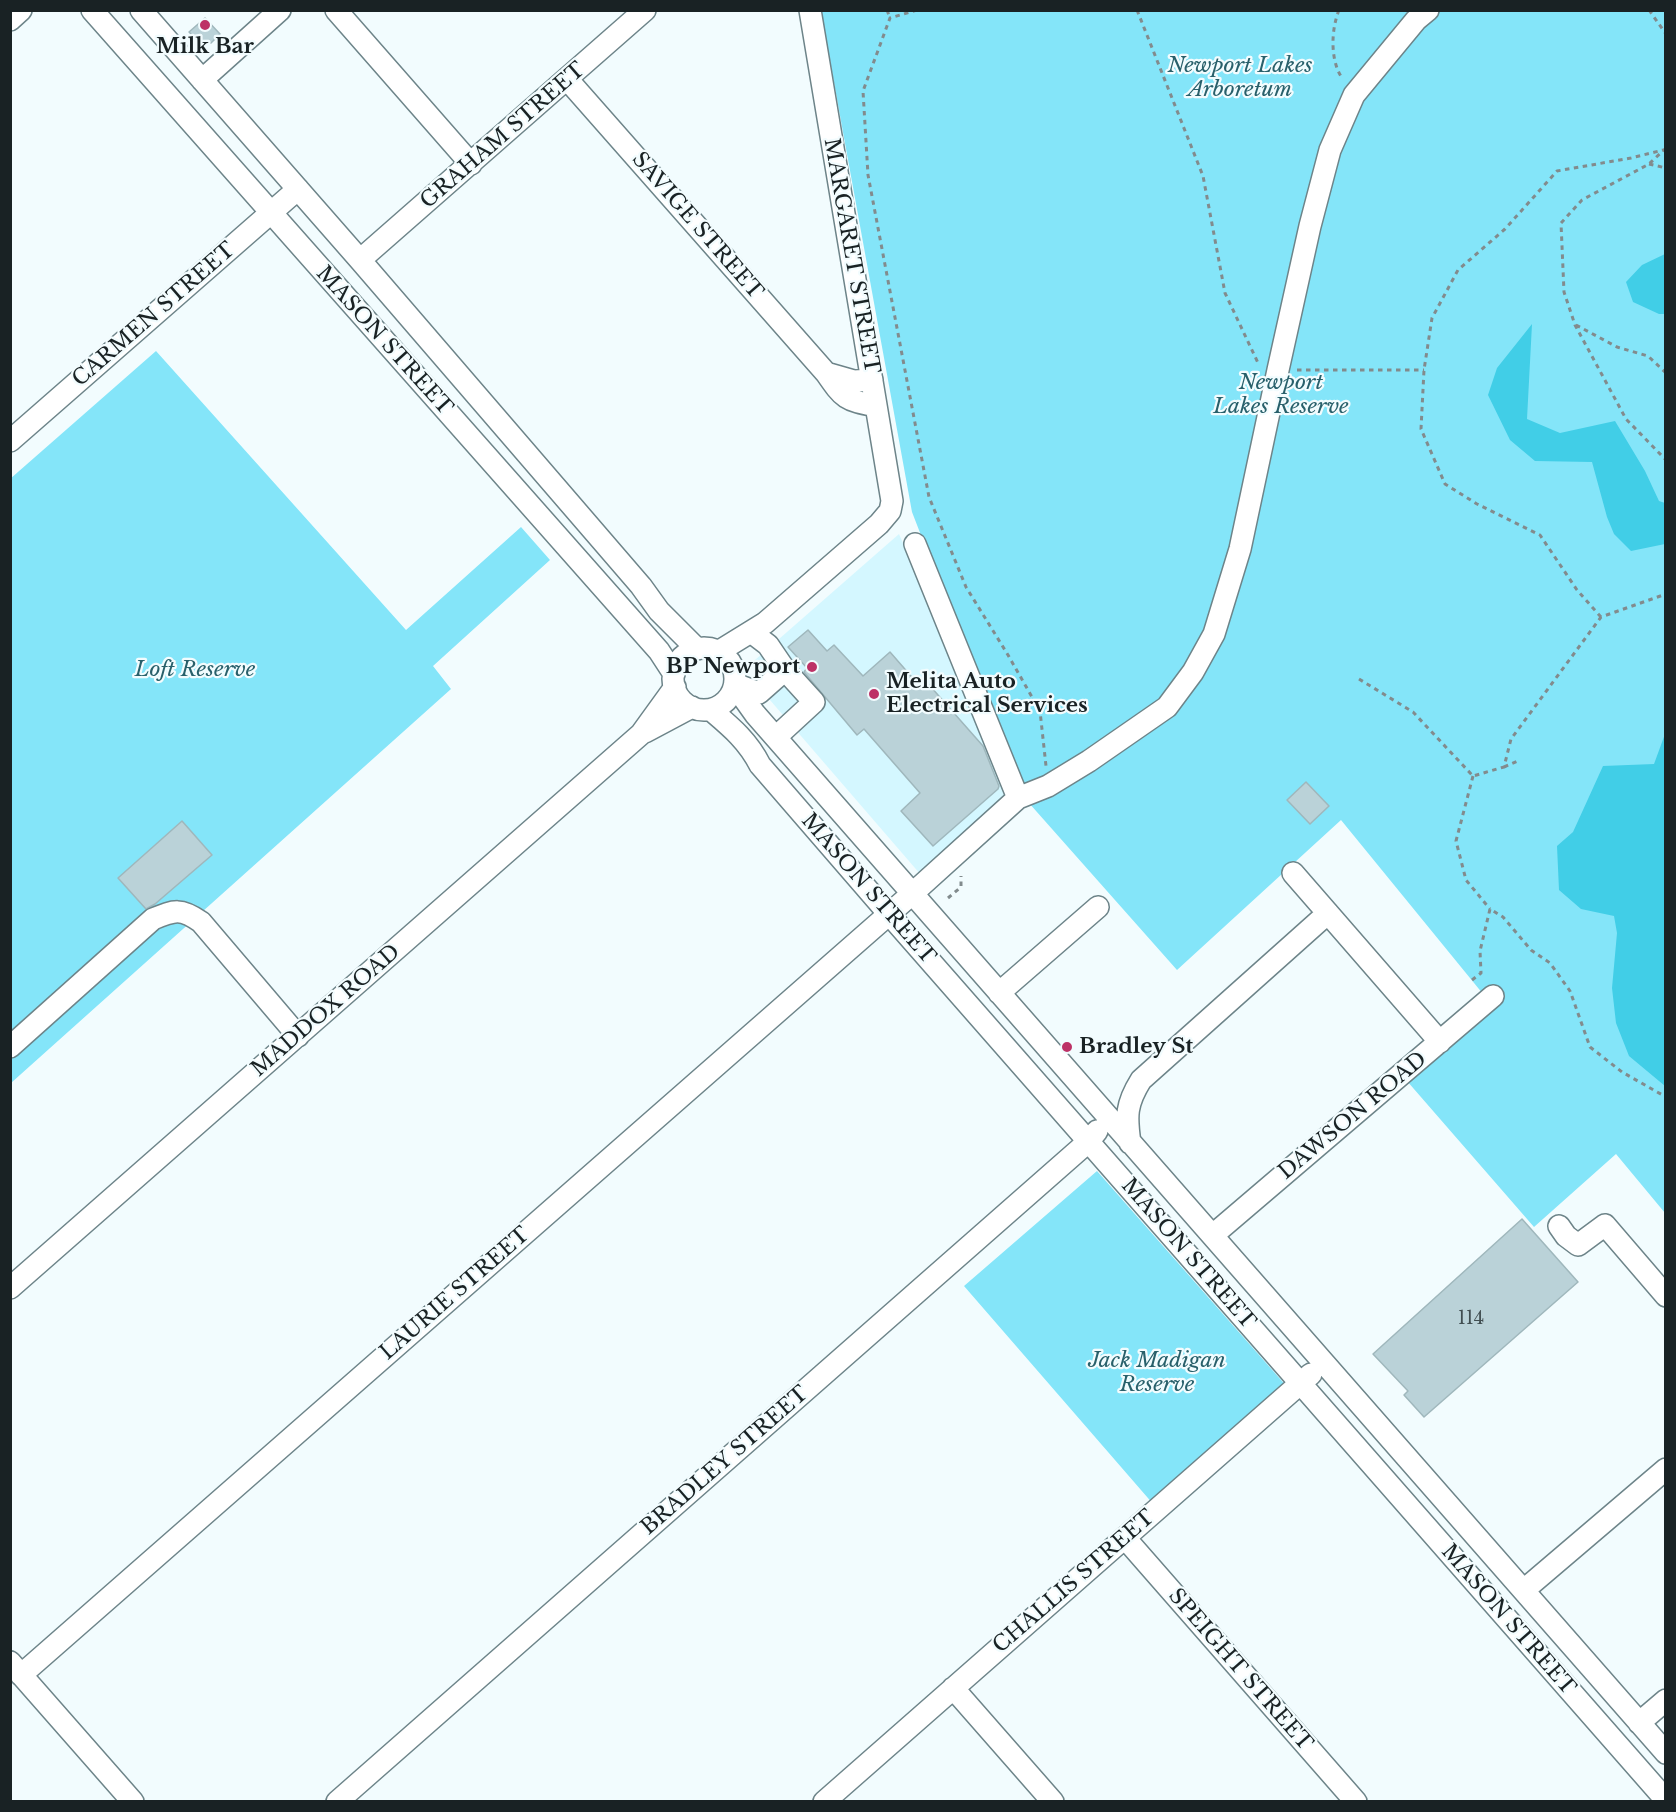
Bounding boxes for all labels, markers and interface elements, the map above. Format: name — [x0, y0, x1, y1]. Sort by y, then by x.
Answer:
marker: Milk Bar — [198, 18, 212, 32]
place label: Milk Bar — [156, 34, 254, 60]
park label: Newport Lakes Arboretum — [1167, 53, 1313, 103]
street label: GRAHAM STREET — [416, 58, 590, 214]
street label: MARGARET STREET — [818, 136, 884, 376]
street label: SAVIGE STREET — [626, 147, 768, 305]
street label: CARMEN STREET — [68, 238, 240, 392]
street label: MASON STREET — [311, 261, 457, 421]
park label: Newport Lakes Reserve — [1213, 370, 1349, 420]
place label: BP Newport — [666, 654, 800, 680]
park label: Loft Reserve — [135, 657, 255, 683]
marker: BP Newport — [805, 660, 819, 674]
place label: Melita Auto Electrical Services — [886, 669, 1088, 719]
marker: Melita Auto Electrical Services — [867, 687, 881, 701]
street label: MASON STREET — [796, 809, 940, 969]
street label: MADDOX ROAD — [247, 940, 405, 1082]
place label: Bradley St — [1079, 1034, 1193, 1060]
marker: Bradley St — [1060, 1040, 1074, 1054]
street label: DAWSON ROAD — [1274, 1047, 1432, 1185]
street label: MASON STREET — [1116, 1174, 1260, 1334]
street label: LAURIE STREET — [375, 1222, 535, 1366]
house number: 114 — [1458, 1308, 1484, 1330]
park label: Jack Madigan Reserve — [1088, 1348, 1226, 1398]
street label: BRADLEY STREET — [636, 1382, 814, 1540]
street label: CHALLIS STREET — [988, 1505, 1160, 1659]
street label: MASON STREET — [1436, 1540, 1580, 1700]
street label: SPEIGHT STREET — [1163, 1584, 1317, 1756]

